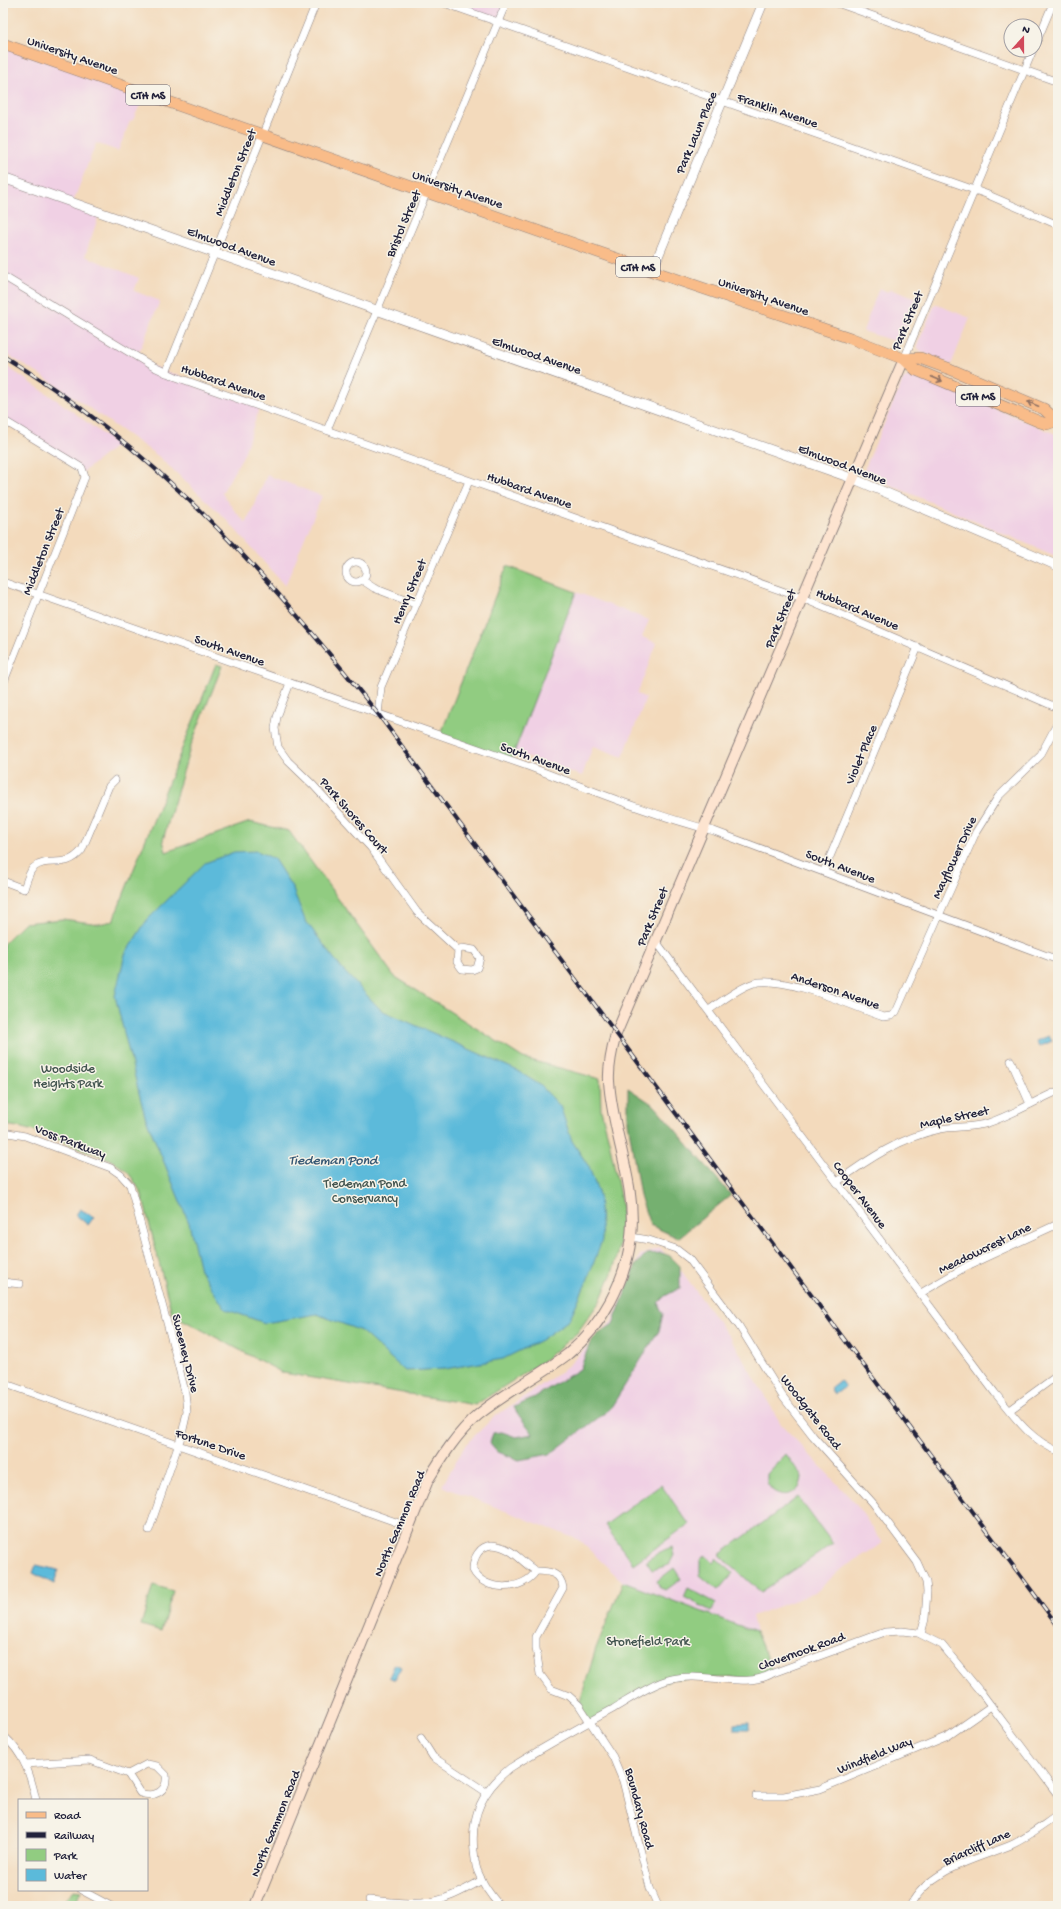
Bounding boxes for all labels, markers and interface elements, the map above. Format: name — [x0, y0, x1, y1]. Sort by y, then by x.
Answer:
north arrow — [1003, 18, 1043, 58]
text: N — [1020, 24, 1031, 37]
street label: University Avenue — [25, 34, 120, 79]
road number: CTH MS — [126, 85, 170, 105]
street label: Park Lawn Place — [673, 89, 721, 177]
street label: Franklin Avenue — [734, 90, 820, 132]
street label: Middleton Street — [212, 126, 261, 219]
street label: University Avenue — [410, 168, 505, 213]
street label: Bristol Street — [383, 187, 426, 261]
street label: Elmwood Avenue — [185, 224, 278, 270]
road number: CTH MS — [616, 257, 660, 277]
street label: University Avenue — [716, 275, 811, 320]
street label: Park Street — [889, 288, 928, 354]
street label: Elmwood Avenue — [490, 334, 583, 379]
street label: Hubbard Avenue — [179, 362, 268, 405]
one-way arrow — [931, 376, 943, 383]
road number: CTH MS — [956, 386, 1000, 406]
one-way arrow — [1027, 400, 1039, 407]
street label: Elmwood Avenue — [796, 442, 889, 489]
street label: Hubbard Avenue — [485, 470, 574, 513]
street label: Middleton Street — [20, 505, 69, 598]
street label: Henry Street — [390, 556, 431, 627]
street label: Park Street — [762, 586, 801, 652]
street label: Hubbard Avenue — [813, 586, 901, 635]
street label: South Avenue — [192, 632, 267, 670]
street label: Violet Place — [843, 723, 882, 788]
street label: South Avenue — [498, 740, 572, 779]
street label: Park Shores Court — [315, 775, 392, 859]
street label: Mayflower Drive — [930, 814, 981, 902]
street label: South Avenue — [803, 847, 877, 888]
street label: Park Street — [634, 884, 673, 950]
street label: Anderson Avenue — [789, 969, 882, 1014]
park label: Woodside Heights Park — [33, 1062, 104, 1092]
street label: Maple Street — [919, 1103, 992, 1133]
street label: Voss Parkway — [31, 1122, 108, 1163]
water label: Tiedeman Pond — [289, 1153, 379, 1170]
street label: Cooper Avenue — [829, 1159, 889, 1232]
park label: Tiedeman Pond Conservancy — [323, 1177, 408, 1207]
street label: Meadowcrest Lane — [936, 1220, 1034, 1278]
street label: Sweeney Drive — [168, 1313, 202, 1395]
street label: Woodgate Road — [776, 1372, 845, 1454]
street label: Fortune Drive — [172, 1426, 248, 1465]
street label: North Gammon Road — [371, 1468, 430, 1579]
street label: Clovernook Road — [757, 1629, 848, 1675]
park label: Stonefield Park — [607, 1635, 691, 1650]
street label: Windfield Way — [835, 1734, 915, 1778]
street label: Boundary Road — [620, 1766, 657, 1852]
street label: North Gammon Road — [248, 1767, 305, 1879]
legend — [18, 1799, 148, 1891]
text: Road — [54, 1810, 81, 1824]
street label: Briarcliff Lane — [940, 1827, 1013, 1870]
text: Railway — [54, 1830, 94, 1844]
text: Park — [53, 1850, 79, 1864]
text: Water — [54, 1870, 88, 1884]

